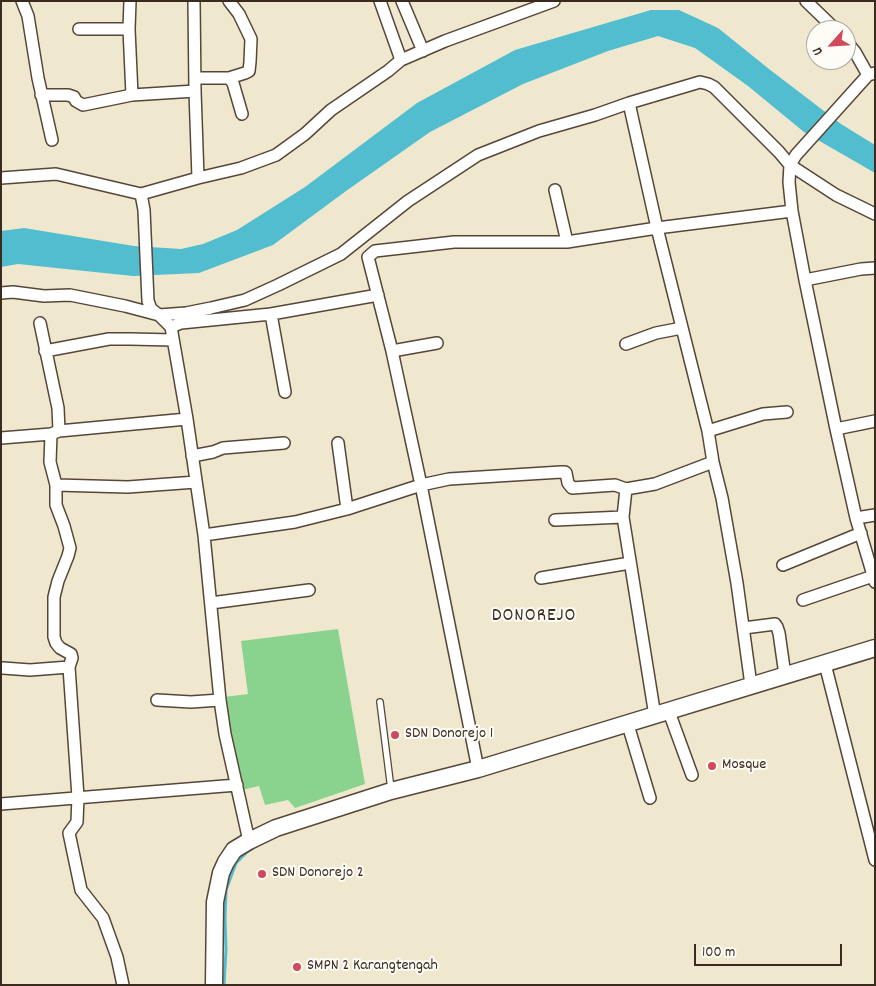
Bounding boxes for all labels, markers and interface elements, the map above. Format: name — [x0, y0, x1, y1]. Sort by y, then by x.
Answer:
north arrow — [806, 20, 856, 70]
text: U — [808, 44, 829, 59]
district label: DONOREJO — [491, 606, 577, 628]
place label: SDN Donorejo 1 — [405, 725, 493, 745]
marker: SDN Donorejo 1 — [389, 729, 401, 741]
place label: Mosque — [722, 756, 766, 776]
marker: Mosque — [706, 760, 718, 772]
place label: SDN Donorejo 2 — [272, 864, 364, 884]
marker: SDN Donorejo 2 — [256, 868, 268, 880]
scale bar — [696, 934, 844, 966]
text: 100 m — [702, 942, 735, 964]
place label: SMPN 2 Karangtengah — [307, 957, 438, 977]
marker: SMPN 2 Karangtengah — [291, 961, 303, 973]

